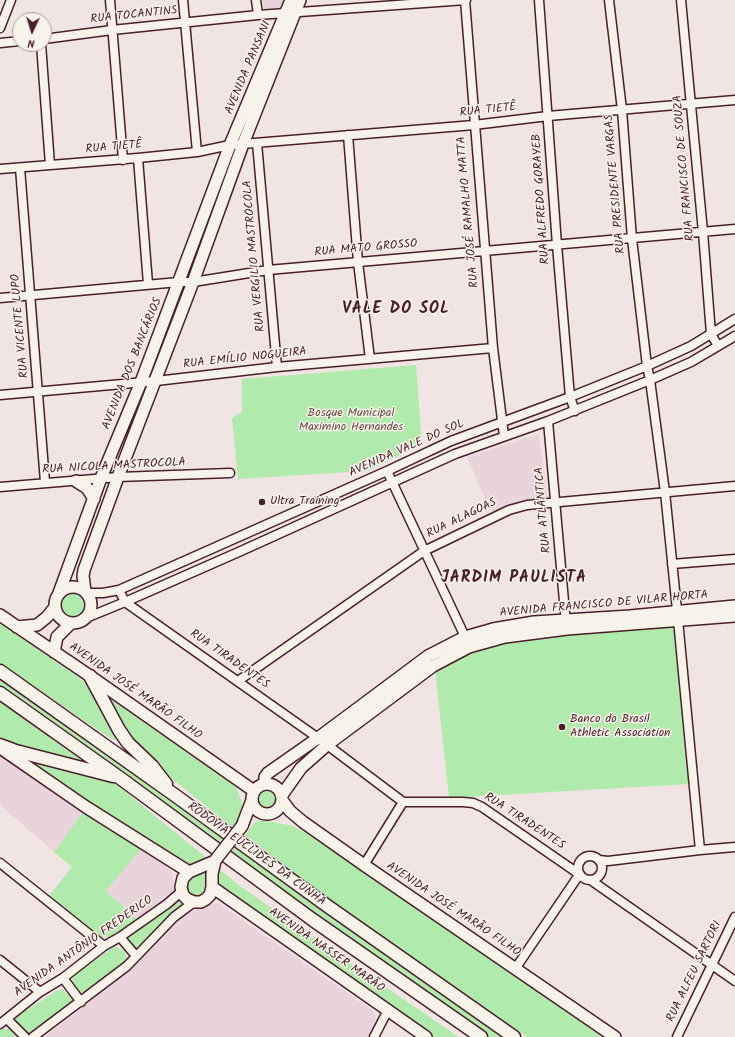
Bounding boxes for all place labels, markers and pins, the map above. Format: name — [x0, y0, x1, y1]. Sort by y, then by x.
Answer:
place label: Ultra Training — [270, 495, 339, 509]
marker: Ultra Training — [257, 497, 267, 507]
place label: Banco do Brasil Athletic Association — [570, 713, 670, 741]
marker: Banco do Brasil Athletic Association — [557, 722, 567, 732]

